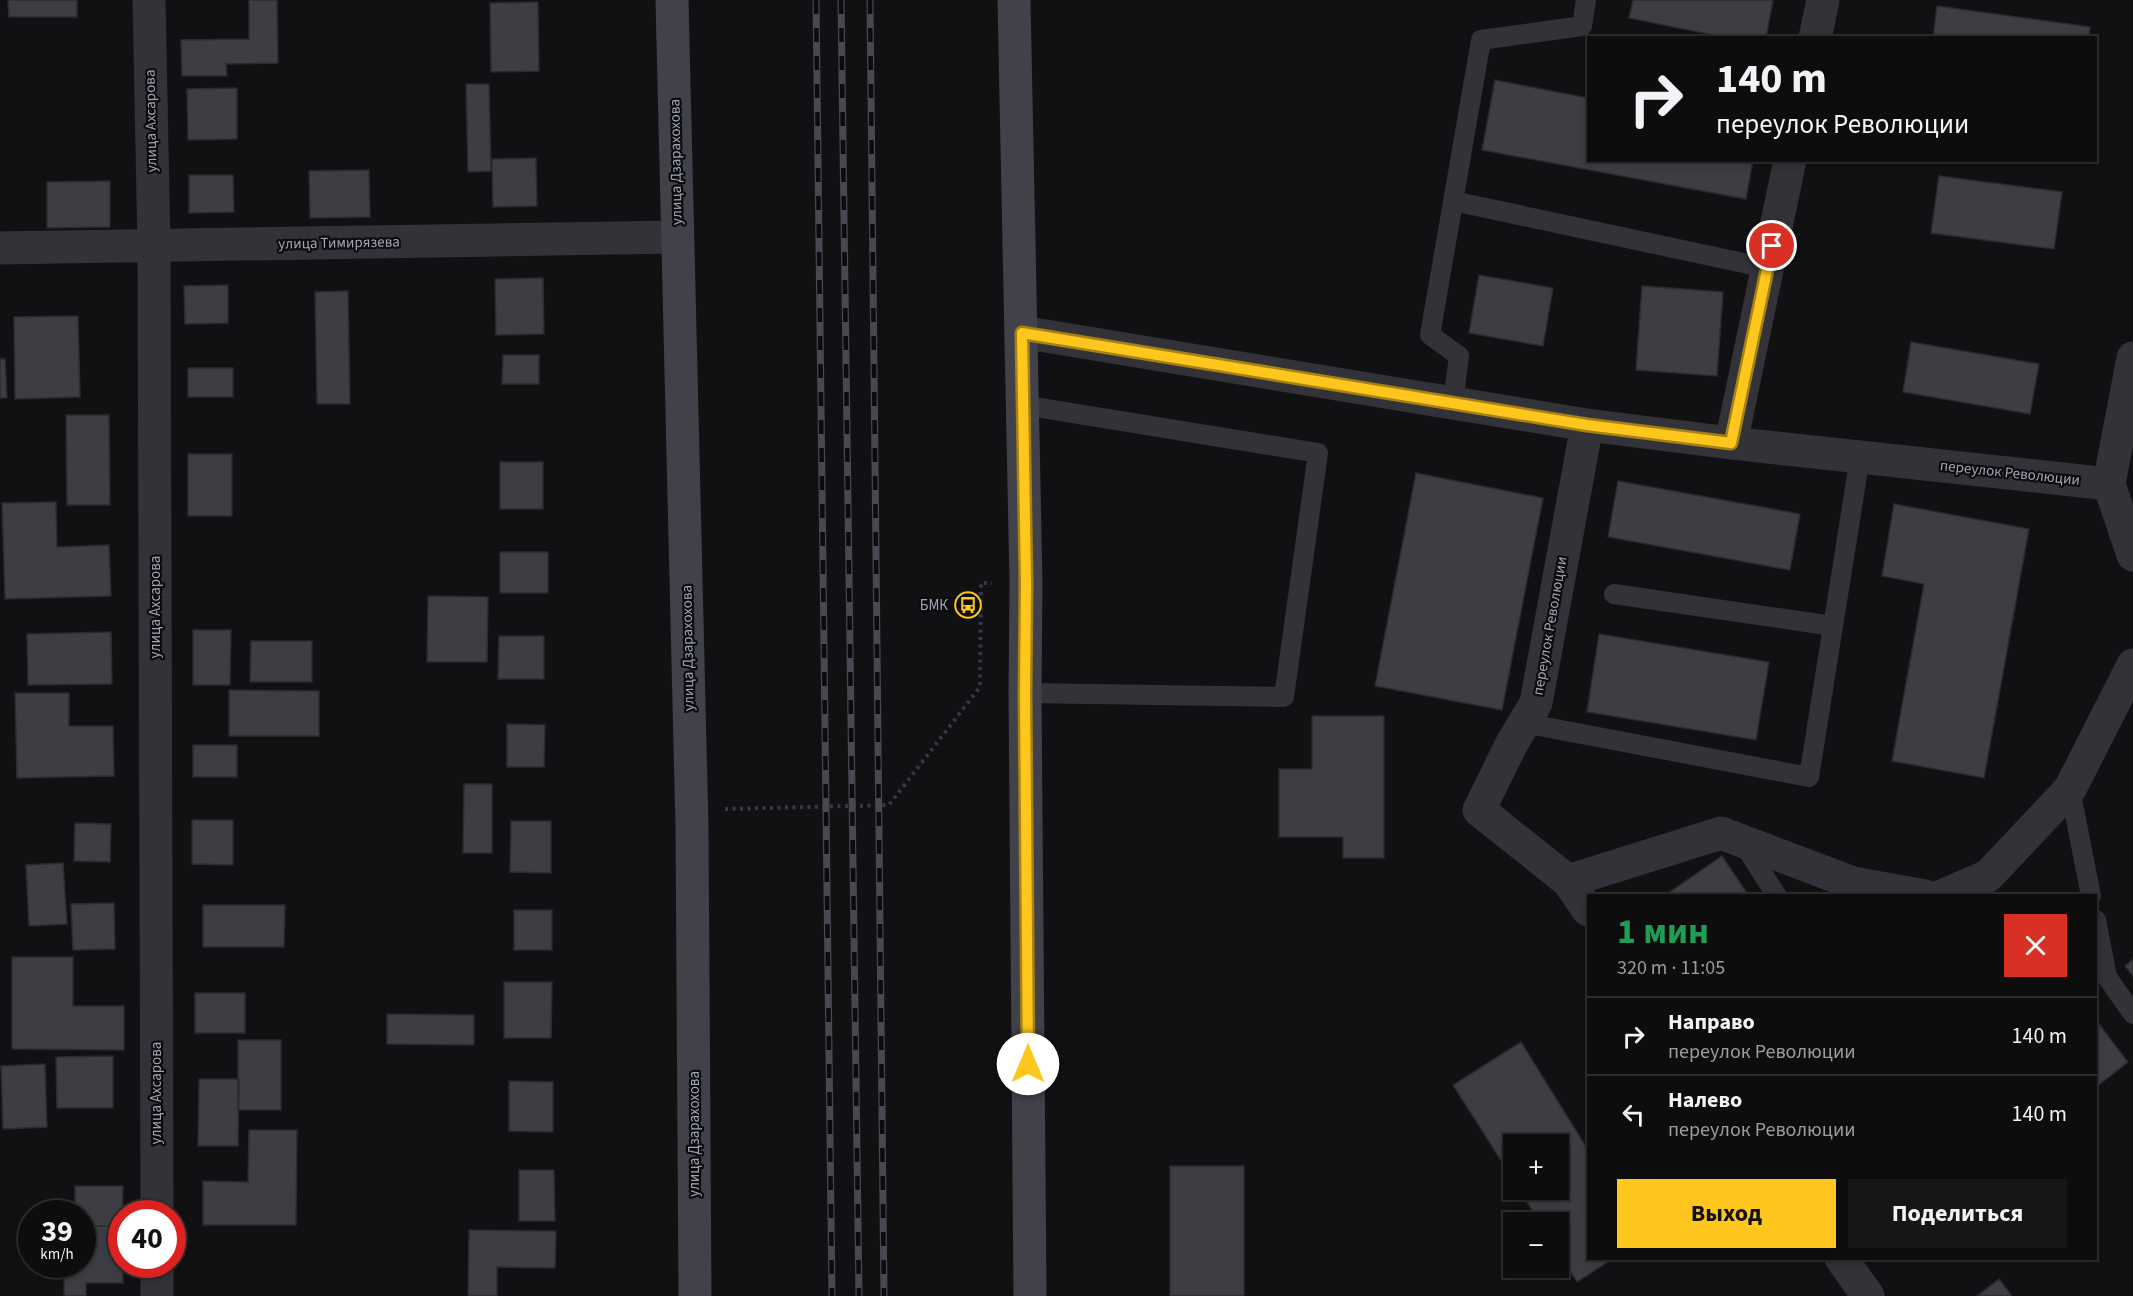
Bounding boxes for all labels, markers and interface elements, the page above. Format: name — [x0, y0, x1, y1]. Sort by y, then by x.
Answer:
text: 140 m — [1716, 49, 1827, 109]
icon: right — [1617, 60, 1695, 138]
street label: улица Ахсарова — [140, 69, 162, 173]
street label: улица Дзарахохова — [664, 99, 688, 225]
text: переулок Революции — [1716, 105, 1969, 144]
pin — [1746, 220, 1797, 271]
icon: arrive — [1755, 229, 1788, 262]
street label: улица Тимирязева — [278, 231, 400, 255]
street label: переулок Революции — [1939, 455, 2081, 491]
street label: переулок Революции — [1527, 555, 1573, 697]
street label: улица Ахсарова — [145, 556, 166, 658]
street label: улица Дзарахохова — [676, 585, 700, 711]
bus stop icon: БМК — [953, 590, 983, 620]
place label: БМК — [920, 595, 948, 616]
text: 1 мин — [1617, 906, 1709, 957]
button: close — [2004, 914, 2067, 977]
text: 320 m · 11:05 — [1617, 954, 1725, 982]
text: Направо — [1668, 1006, 1755, 1038]
icon: right — [1617, 1020, 1650, 1053]
text: 140 m — [2012, 1020, 2067, 1052]
position arrow — [996, 1032, 1060, 1096]
text: переулок Революции — [1668, 1038, 1856, 1066]
street label: улица Ахсарова — [146, 1042, 167, 1144]
street label: улица Дзарахохова — [684, 1071, 705, 1197]
text: Налево — [1668, 1084, 1742, 1116]
icon: left — [1617, 1098, 1650, 1131]
text: 140 m — [2012, 1098, 2067, 1130]
text: переулок Революции — [1668, 1116, 1856, 1144]
map controls — [1503, 1134, 1569, 1278]
button: + — [1503, 1134, 1569, 1200]
button: Выход — [1617, 1179, 1836, 1248]
button: Поделиться — [1848, 1179, 2067, 1248]
speed limit sign: 40 — [108, 1200, 186, 1278]
text: 39 — [41, 1210, 73, 1253]
button: − — [1503, 1212, 1569, 1278]
text: km/h — [40, 1244, 74, 1265]

